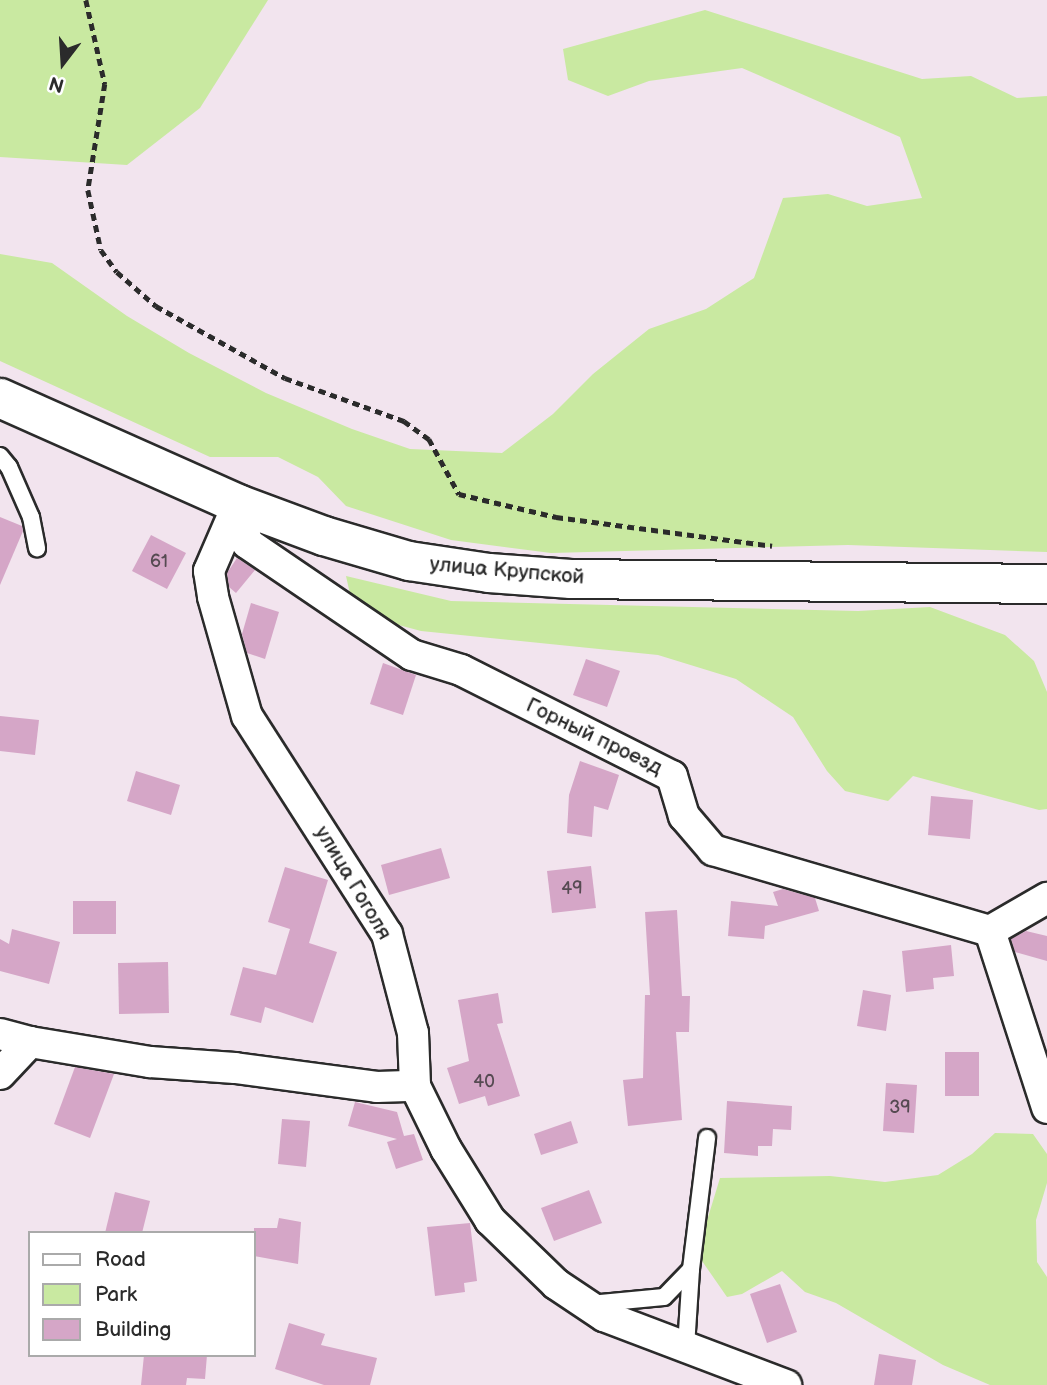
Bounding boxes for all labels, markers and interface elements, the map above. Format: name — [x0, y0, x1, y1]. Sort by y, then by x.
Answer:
north arrow — [28, 28, 98, 98]
text: N — [47, 70, 67, 97]
house number: 61 — [150, 551, 168, 573]
street label: улица Крупской — [429, 552, 585, 590]
street label: Горный проезд — [522, 693, 666, 781]
street label: улица Гоголя — [309, 822, 397, 944]
house number: 49 — [561, 878, 583, 900]
house number: 40 — [473, 1071, 495, 1093]
house number: 39 — [889, 1097, 911, 1119]
legend — [28, 1231, 256, 1357]
text: Road — [95, 1247, 146, 1272]
text: Park — [95, 1282, 137, 1307]
text: Building — [95, 1317, 171, 1342]

